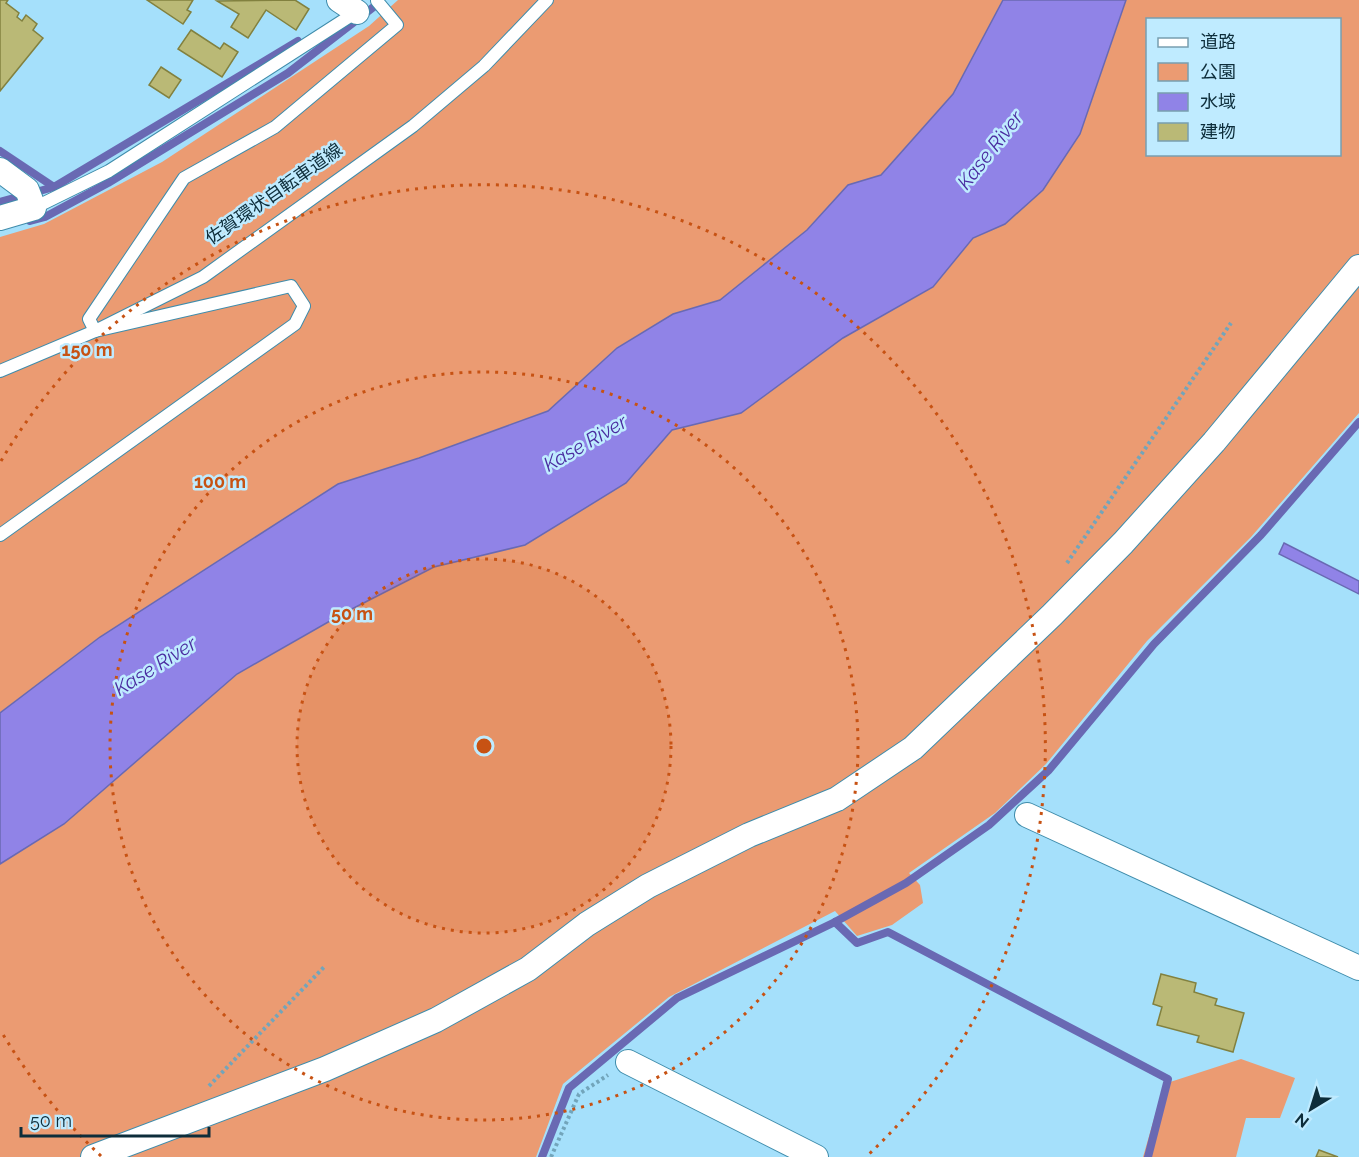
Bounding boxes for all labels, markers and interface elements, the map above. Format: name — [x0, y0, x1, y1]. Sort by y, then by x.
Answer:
legend — [1146, 18, 1341, 156]
text: 道路 — [1200, 31, 1236, 52]
text: 公園 — [1200, 61, 1236, 82]
text: 水域 — [1200, 91, 1236, 112]
water label: Kase River — [952, 105, 1029, 194]
text: 建物 — [1200, 121, 1236, 142]
street label: 佐賀環状自転車道線 — [201, 139, 346, 249]
text: 150 m — [62, 339, 113, 360]
water label: Kase River — [539, 409, 632, 477]
text: 100 m — [194, 471, 246, 492]
text: 50 m — [331, 603, 373, 624]
water label: Kase River — [109, 631, 202, 701]
centre of rings — [474, 736, 494, 756]
north arrow — [1281, 1079, 1341, 1139]
scale bar — [21, 1100, 208, 1138]
text: N — [1291, 1109, 1313, 1132]
text: 50 m — [30, 1110, 72, 1131]

